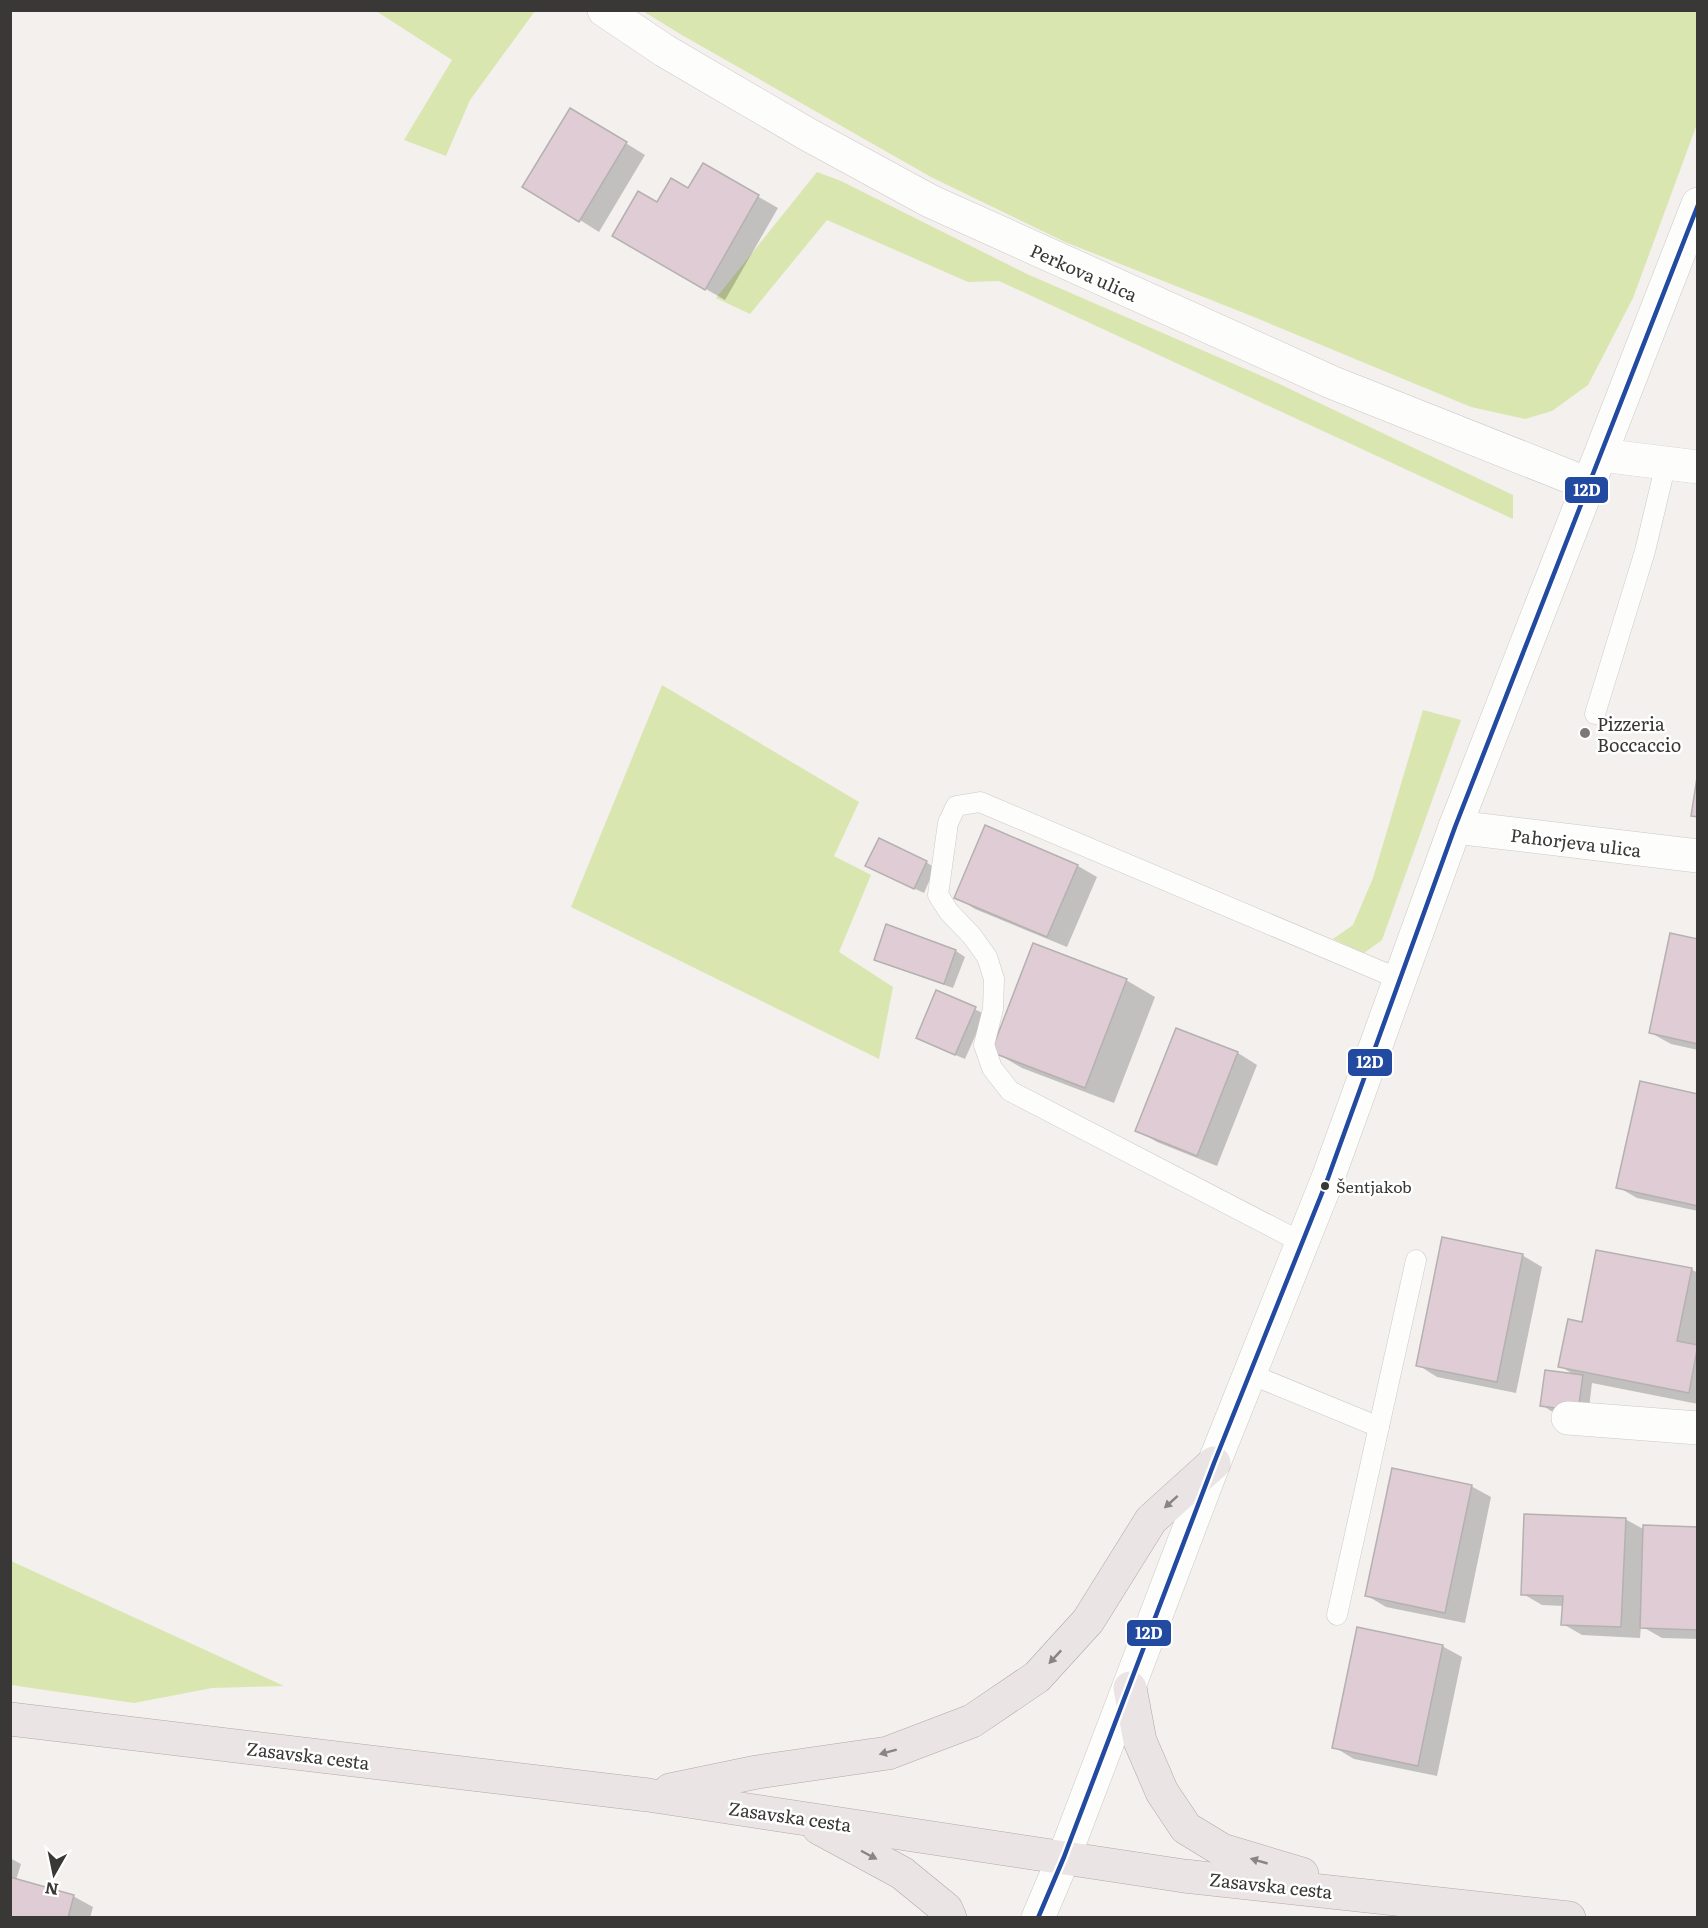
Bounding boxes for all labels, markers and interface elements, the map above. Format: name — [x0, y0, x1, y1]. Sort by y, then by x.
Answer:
street label: Perkova ulica — [1026, 236, 1142, 308]
line badge: 12D — [1564, 476, 1609, 504]
text: 12D — [1573, 477, 1601, 501]
place label: Pizzeria Boccaccio — [1597, 710, 1681, 758]
marker: Pizzeria Boccaccio — [1578, 726, 1592, 740]
street label: Pahorjeva ulica — [1509, 821, 1643, 863]
line badge: 12D — [1347, 1048, 1393, 1077]
text: 12D — [1356, 1049, 1384, 1073]
place label: Šentjakob — [1336, 1174, 1412, 1198]
marker: Šentjakob — [1319, 1180, 1331, 1192]
one-way arrow — [1164, 1495, 1179, 1508]
line badge: 12D — [1126, 1619, 1172, 1647]
text: 12D — [1135, 1620, 1163, 1644]
one-way arrow — [1049, 1649, 1062, 1664]
street label: Zasavska cesta — [245, 1734, 371, 1776]
one-way arrow — [879, 1748, 897, 1758]
street label: Zasavska cesta — [727, 1794, 853, 1838]
north arrow — [24, 1844, 84, 1904]
one-way arrow — [860, 1850, 877, 1860]
one-way arrow — [1250, 1856, 1268, 1865]
street label: Zasavska cesta — [1208, 1865, 1334, 1905]
text: N — [43, 1877, 60, 1903]

